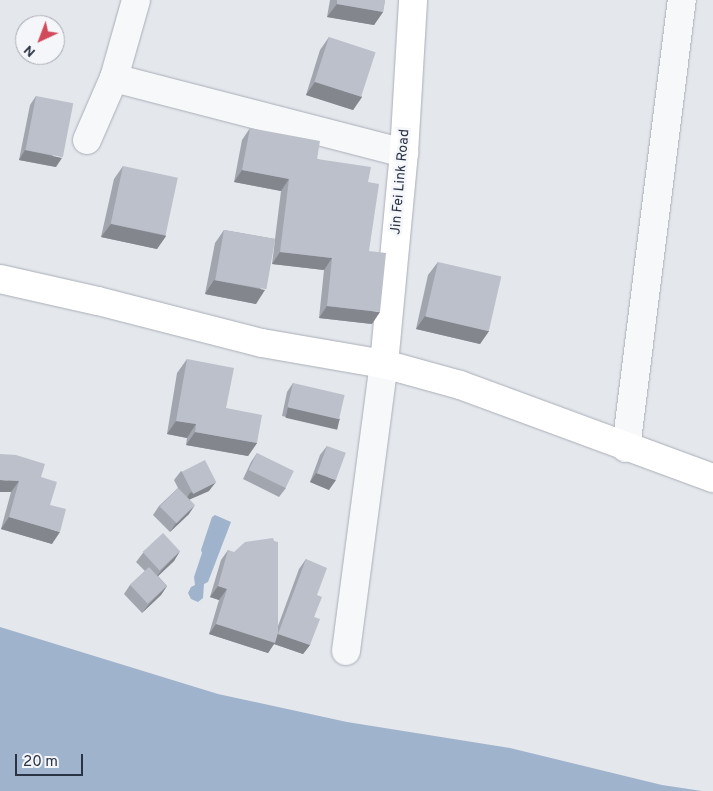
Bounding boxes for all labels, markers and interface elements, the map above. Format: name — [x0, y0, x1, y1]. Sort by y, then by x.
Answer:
north arrow — [15, 15, 65, 65]
text: N — [21, 41, 40, 60]
street label: Jin Fei Link Road — [388, 129, 414, 235]
scale bar — [18, 744, 85, 776]
text: 20 m — [23, 753, 58, 772]

